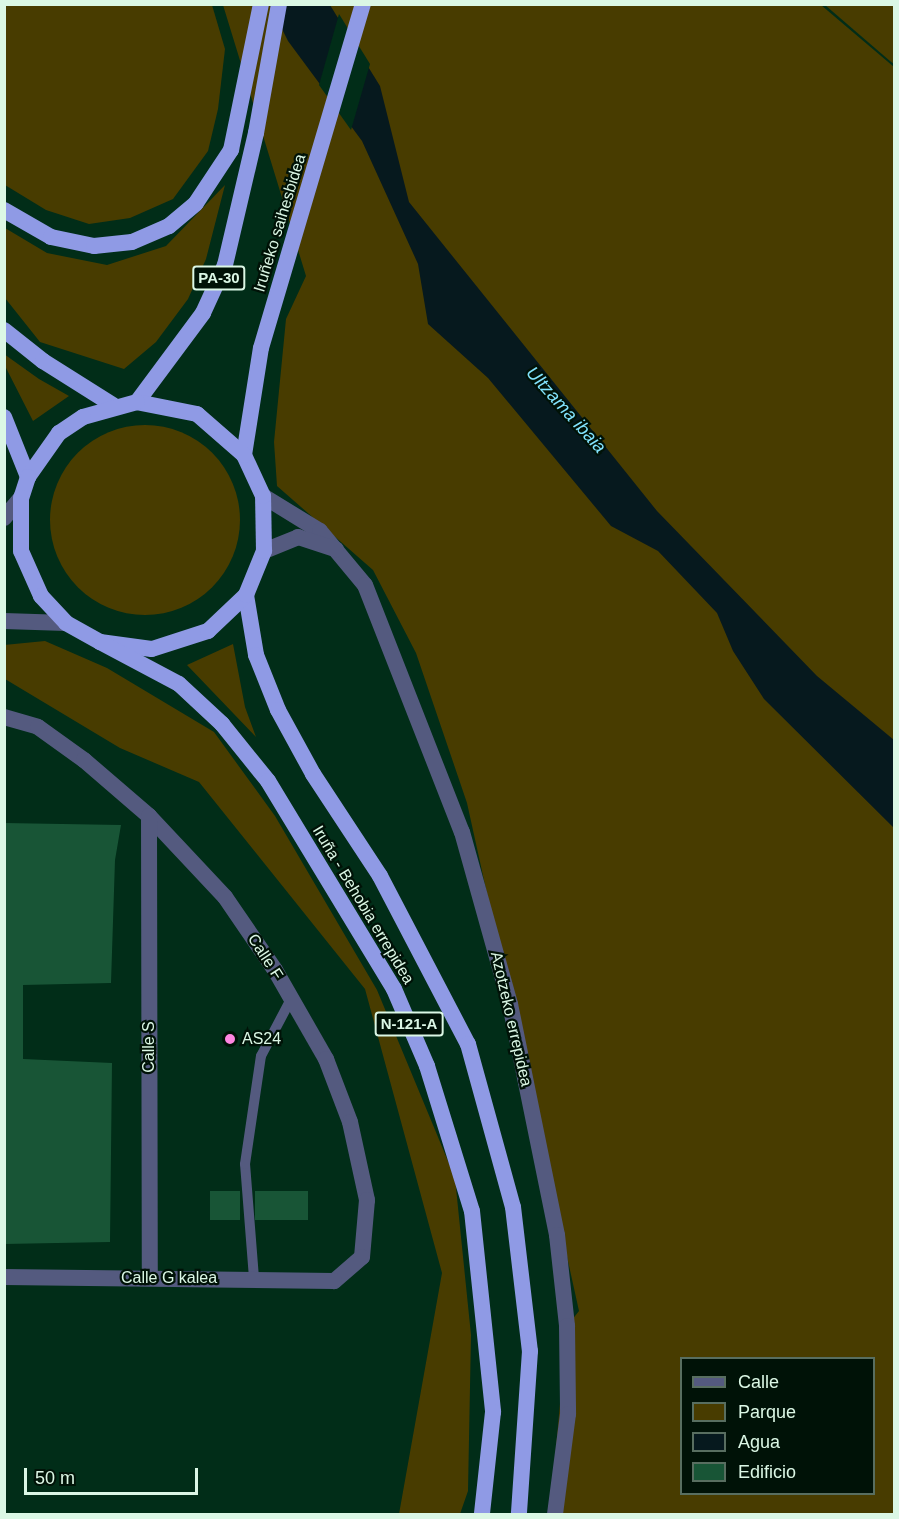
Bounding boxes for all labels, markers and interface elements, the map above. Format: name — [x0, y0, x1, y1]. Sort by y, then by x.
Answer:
street label: Iruñeko saihesbidea — [250, 152, 310, 294]
road number: PA-30 — [192, 266, 246, 290]
water label: Ultzama ibaia — [521, 362, 611, 458]
street label: Iruña - Behobia errepidea — [308, 822, 418, 988]
street label: Calle F — [243, 931, 287, 983]
street label: Azotzeko errepidea — [486, 950, 536, 1088]
road number: N-121-A — [374, 1012, 444, 1036]
street label: Calle S — [139, 1021, 159, 1073]
place label: AS24 — [242, 1029, 281, 1049]
marker: AS24 — [223, 1032, 237, 1046]
street label: Calle G kalea — [121, 1268, 217, 1288]
legend — [680, 1357, 875, 1495]
text: Calle — [738, 1372, 779, 1392]
text: Parque — [738, 1402, 796, 1422]
text: Agua — [738, 1432, 780, 1452]
scale bar — [27, 1456, 201, 1494]
text: Edificio — [738, 1462, 796, 1482]
text: 50 m — [35, 1468, 75, 1488]

